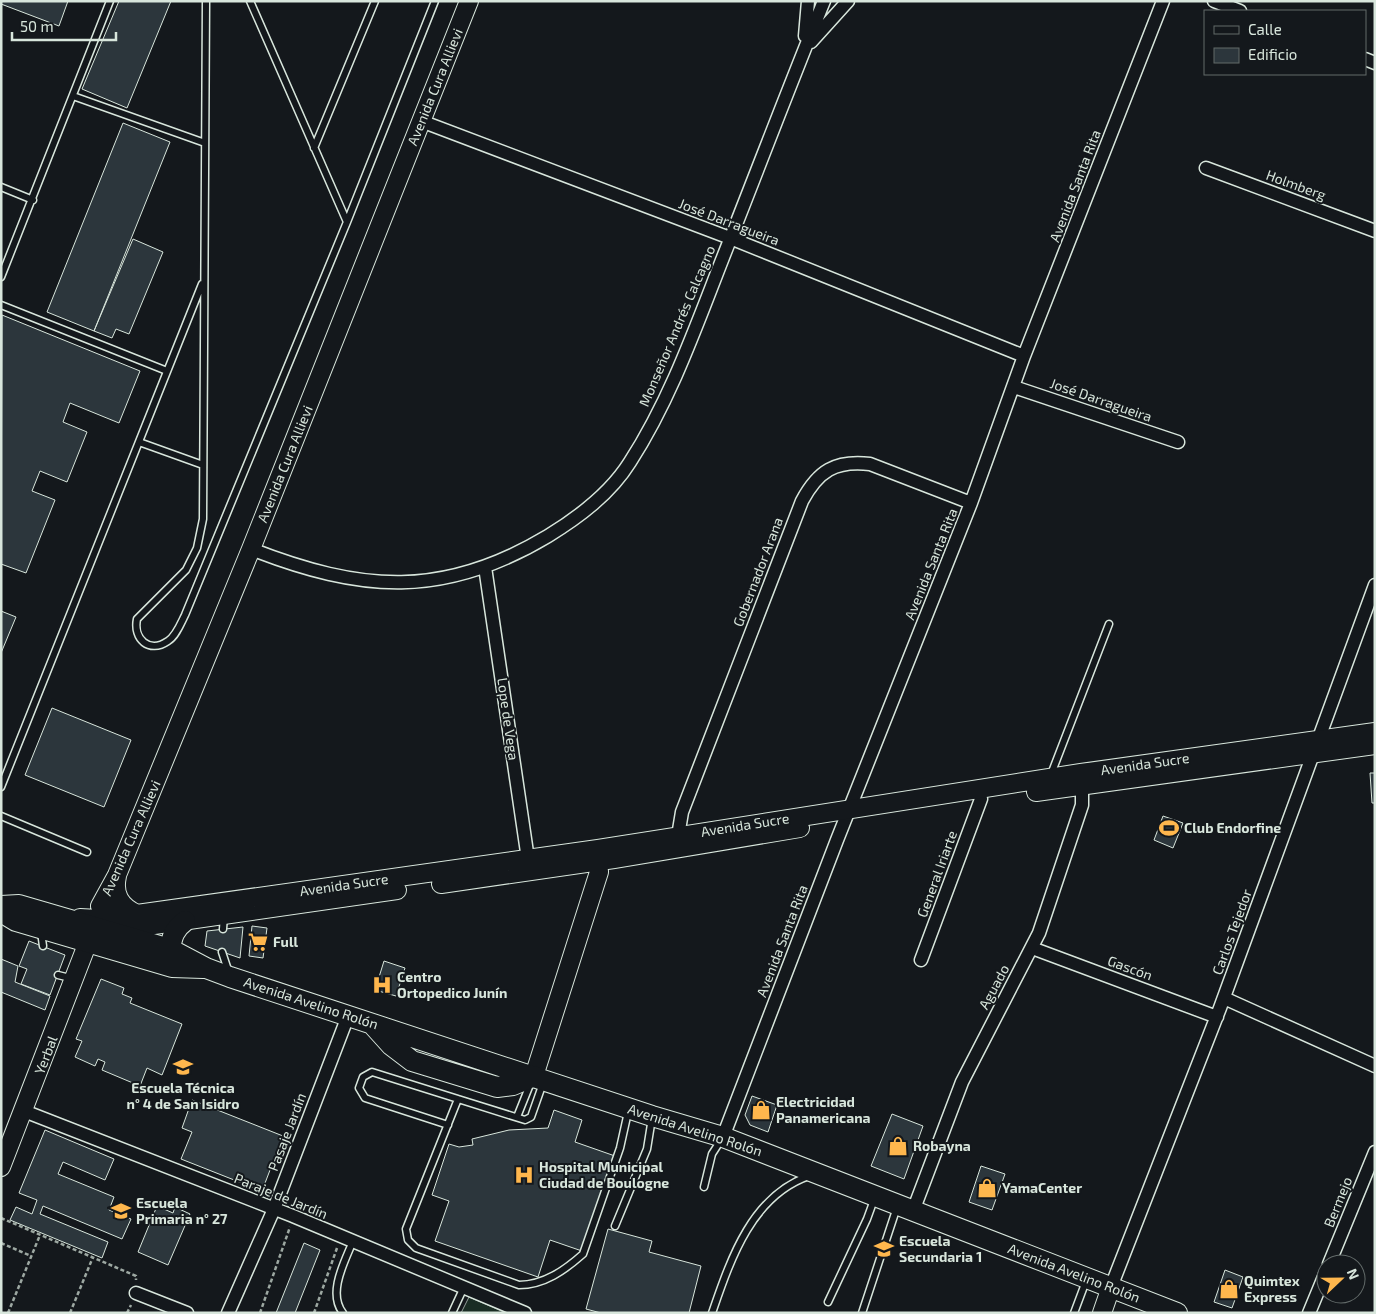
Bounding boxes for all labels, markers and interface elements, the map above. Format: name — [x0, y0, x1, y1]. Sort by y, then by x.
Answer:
scale bar — [12, 10, 116, 42]
legend — [1204, 10, 1366, 75]
text: 50 m — [20, 17, 54, 35]
text: Calle — [1248, 20, 1282, 38]
street label: Avenida Cura Allievi — [403, 26, 466, 148]
text: Edificio — [1248, 45, 1297, 63]
street label: Avenida Santa Rita — [1045, 127, 1104, 244]
street label: Holmberg — [1264, 166, 1329, 203]
street label: José Darragueira — [676, 195, 782, 249]
street label: Monseñor Andrés Calcagno — [635, 243, 718, 409]
street label: José Darragueira — [1048, 374, 1154, 425]
street label: Avenida Cura Allievi — [253, 403, 316, 525]
street label: Avenida Santa Rita — [900, 506, 961, 622]
street label: Gobernador Arana — [729, 515, 786, 629]
street label: Lope de Vega — [494, 677, 523, 761]
street label: Avenida Sucre — [1100, 749, 1190, 778]
street label: Avenida Cura Allievi — [97, 777, 164, 898]
street label: Avenida Sucre — [699, 809, 790, 840]
sports icon: Club Endorfine — [1158, 817, 1180, 839]
place label: Club Endorfine — [1184, 819, 1281, 836]
street label: General Iriarte — [913, 828, 960, 920]
street label: Avenida Sucre — [299, 870, 389, 899]
street label: Avenida Santa Rita — [752, 882, 811, 999]
street label: Carlos Tejedor — [1208, 886, 1255, 977]
supermarket icon: Full — [247, 931, 269, 953]
place label: Full — [273, 933, 299, 950]
street label: Gascón — [1105, 952, 1155, 983]
street label: Aguado — [975, 961, 1012, 1012]
place label: Centro Ortopedico Junín — [397, 968, 507, 1001]
street label: Avenida Avelino Rolón — [242, 973, 380, 1032]
hospital icon: Centro Ortopedico Junín — [371, 974, 393, 996]
street label: Yerbal — [30, 1032, 61, 1077]
school or university icon: Escuela Técnica n° 4 de San Isidro — [172, 1056, 194, 1078]
place label: Escuela Técnica n° 4 de San Isidro — [127, 1079, 239, 1112]
street label: Pasaje Jardín — [264, 1090, 309, 1173]
place label: Electricidad Panamericana — [776, 1093, 871, 1126]
shop icon: Electricidad Panamericana — [750, 1099, 772, 1121]
street label: Avenida Avelino Rolón — [626, 1100, 764, 1159]
shop icon: Robayna — [887, 1135, 909, 1157]
place label: Robayna — [913, 1137, 971, 1154]
place label: Hospital Municipal Ciudad de Boulogne — [539, 1158, 669, 1191]
hospital icon: Hospital Municipal Ciudad de Boulogne — [513, 1164, 535, 1186]
street label: Paraje de Jardín — [232, 1169, 330, 1222]
street label: Bermejo — [1320, 1174, 1355, 1230]
shop icon: YamaCenter — [976, 1177, 998, 1199]
place label: YamaCenter — [1002, 1179, 1082, 1196]
place label: Escuela Primaria n° 27 — [136, 1194, 228, 1227]
school or university icon: Escuela Primaria n° 27 — [110, 1200, 132, 1222]
place label: Escuela Secundaria 1 — [899, 1232, 982, 1265]
school or university icon: Escuela Secundaria 1 — [873, 1238, 895, 1260]
street label: Avenida Avelino Rolón — [1006, 1239, 1143, 1306]
north arrow — [1316, 1254, 1366, 1304]
text: N — [1344, 1266, 1363, 1282]
place label: Quimtex Express — [1244, 1272, 1300, 1305]
shop icon: Quimtex Express — [1218, 1278, 1240, 1300]

